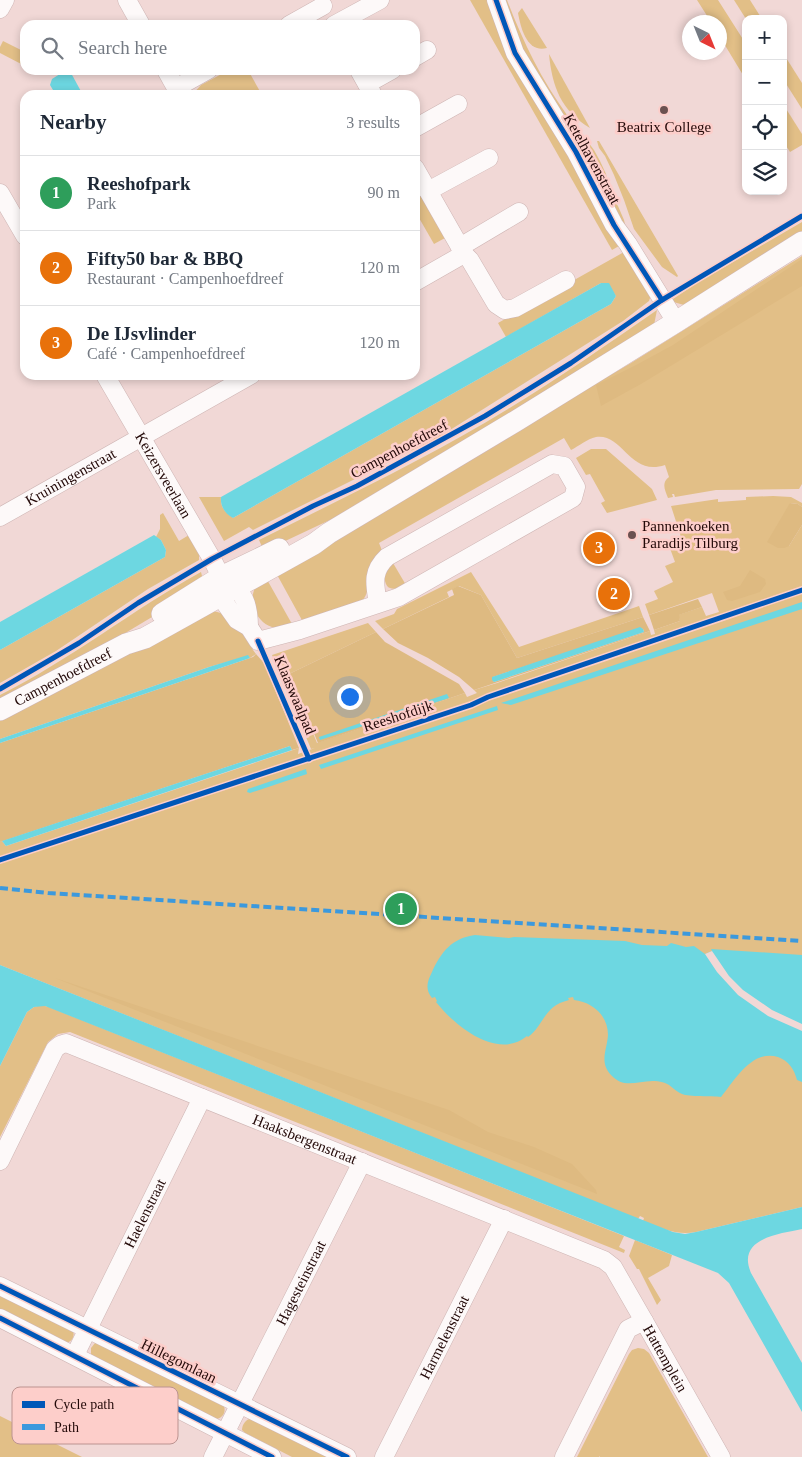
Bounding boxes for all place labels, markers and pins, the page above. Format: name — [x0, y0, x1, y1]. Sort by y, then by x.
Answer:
marker: Beatrix College — [658, 104, 670, 116]
place label: Beatrix College — [617, 119, 712, 135]
place label: Pannenkoeken Paradijs Tilburg — [642, 518, 738, 551]
pin: 3 — [583, 529, 615, 567]
marker: Pannenkoeken Paradijs Tilburg — [626, 529, 638, 541]
pin: 2 — [598, 575, 630, 613]
pin: 1 — [385, 890, 417, 928]

